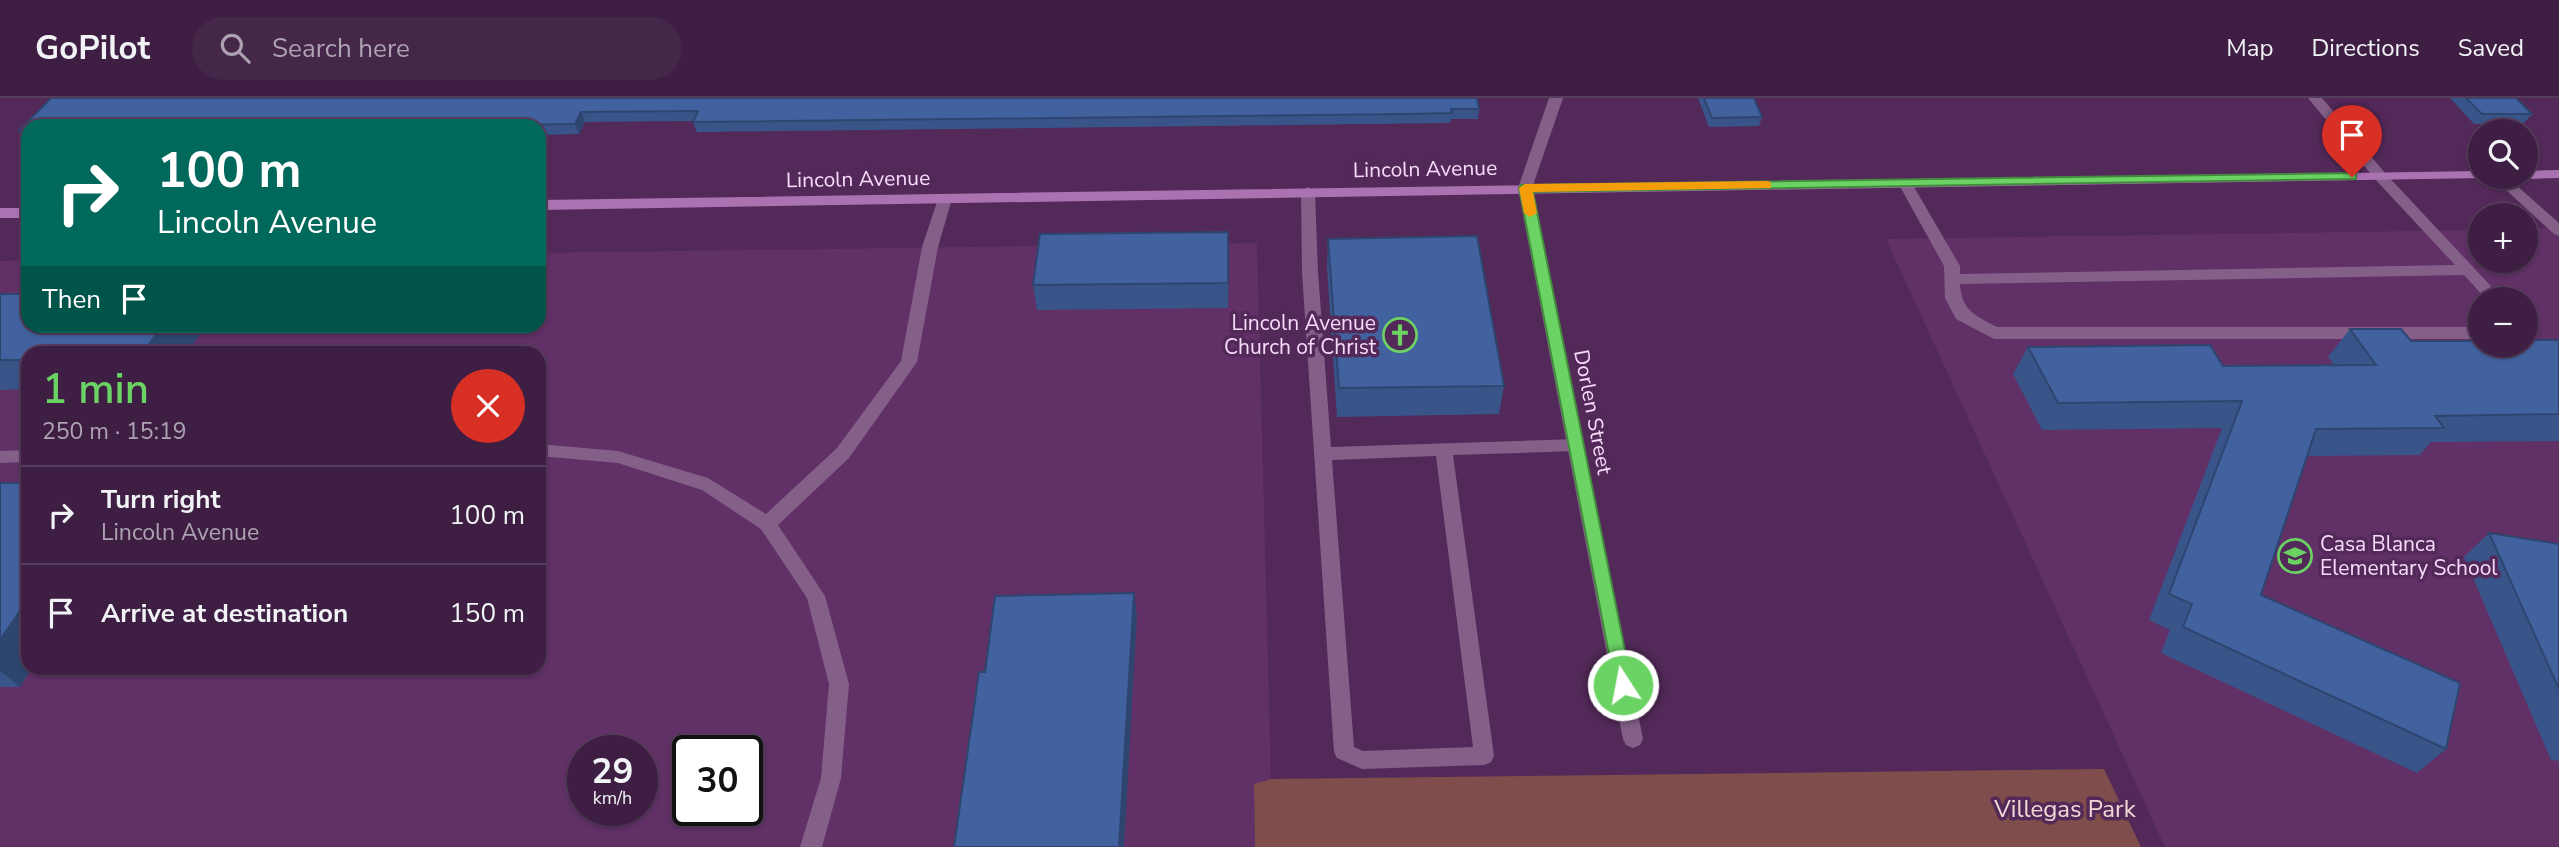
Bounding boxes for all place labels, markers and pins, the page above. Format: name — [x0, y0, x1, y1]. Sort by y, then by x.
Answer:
pin — [2322, 105, 2382, 177]
place label: Lincoln Avenue Church of Christ — [1224, 309, 1377, 361]
church icon: Lincoln Avenue Church of Christ — [1381, 316, 1419, 354]
place label: Casa Blanca Elementary School — [2320, 530, 2498, 582]
school or university icon: Casa Blanca Elementary School — [2276, 537, 2314, 575]

